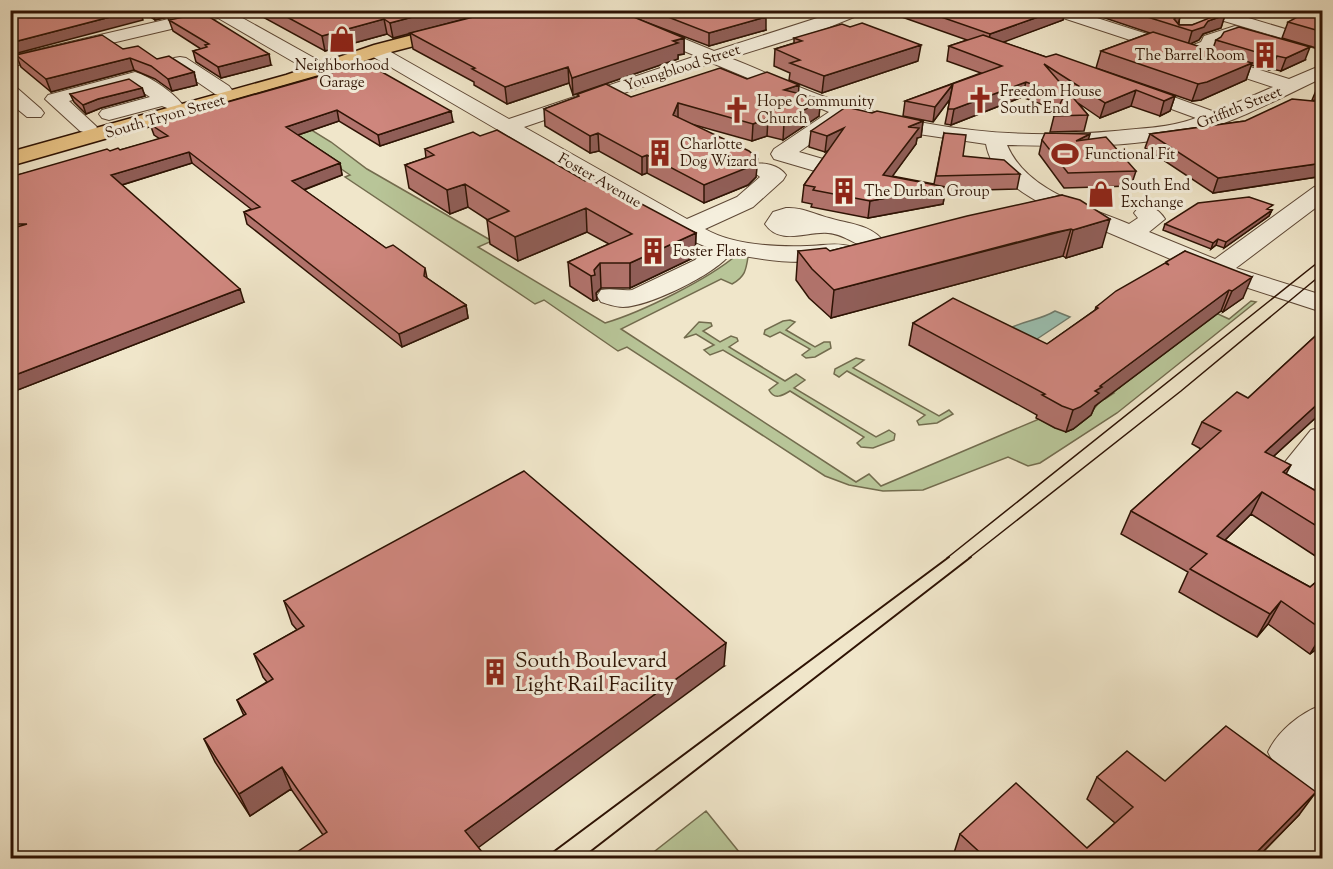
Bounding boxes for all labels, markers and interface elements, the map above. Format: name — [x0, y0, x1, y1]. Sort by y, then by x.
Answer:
shop icon: Neighborhood Garage — [327, 24, 357, 54]
street label: Youngblood Street — [622, 40, 743, 97]
building icon: The Barrel Room — [1250, 40, 1280, 70]
place label: The Barrel Room — [1135, 46, 1246, 67]
place label: Neighborhood Garage — [295, 56, 390, 94]
place label: Freedom House South End — [1000, 82, 1101, 120]
street label: Griffith Street — [1194, 82, 1285, 135]
church icon: Freedom House South End — [965, 85, 995, 115]
street label: South Tryon Street — [103, 90, 228, 145]
place label: Hope Community Church — [757, 92, 875, 130]
church icon: Hope Community Church — [722, 95, 752, 125]
place label: Charlotte Dog Wizard — [680, 135, 758, 173]
building icon: Charlotte Dog Wizard — [645, 138, 675, 168]
sports icon: Functional Fit — [1050, 139, 1080, 169]
place label: Functional Fit — [1085, 145, 1175, 166]
street label: Foster Avenue — [554, 149, 645, 214]
building icon: The Durban Group — [829, 176, 859, 206]
place label: South End Exchange — [1121, 176, 1191, 214]
shop icon: South End Exchange — [1086, 179, 1116, 209]
place label: The Durban Group — [864, 182, 990, 203]
building icon: Foster Flats — [638, 236, 668, 266]
place label: Foster Flats — [673, 242, 747, 263]
place label: South Boulevard Light Rail Facility — [515, 647, 675, 701]
building icon: South Boulevard Light Rail Facility — [480, 657, 510, 687]

